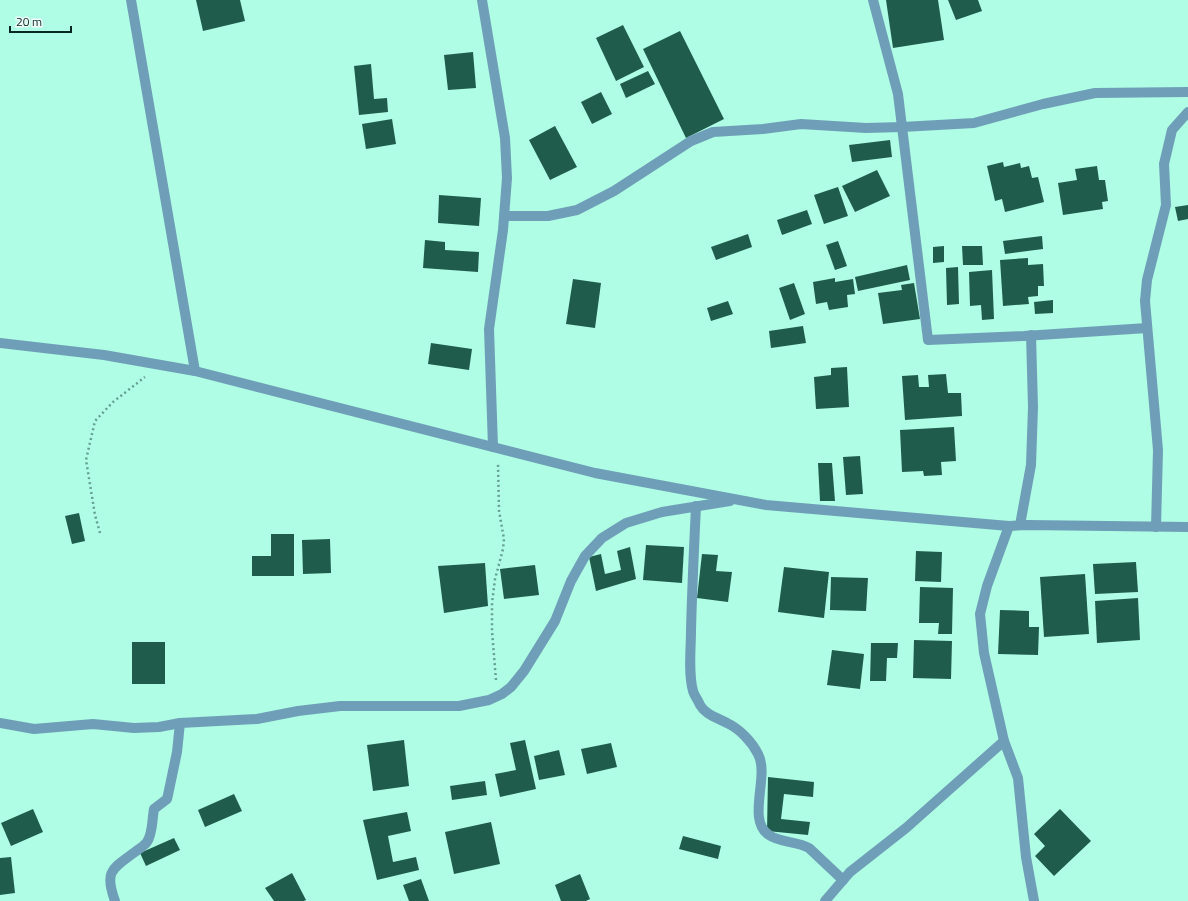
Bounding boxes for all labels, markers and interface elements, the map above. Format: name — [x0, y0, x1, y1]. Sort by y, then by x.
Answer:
scale bar — [10, 8, 71, 34]
text: 20 m — [16, 12, 42, 31]

